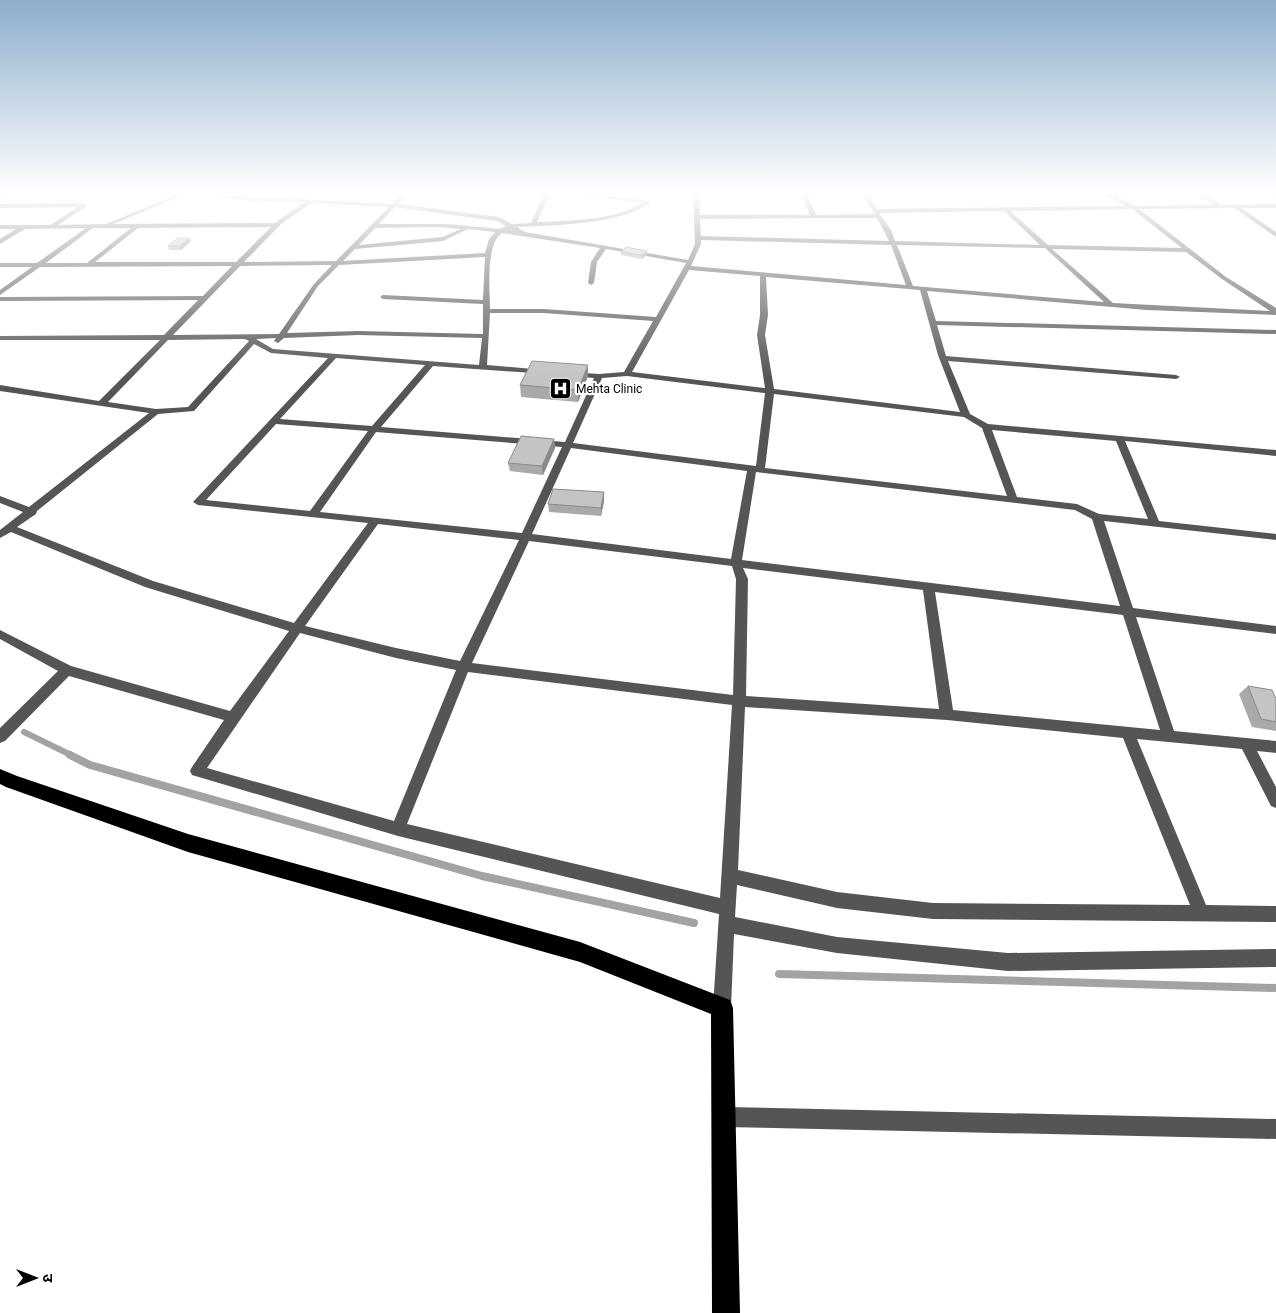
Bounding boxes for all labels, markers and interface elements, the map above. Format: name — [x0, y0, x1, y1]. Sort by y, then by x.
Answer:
hospital icon: Mehta Clinic — [548, 377, 572, 401]
place label: Mehta Clinic — [576, 382, 642, 396]
north arrow — [10, 1253, 60, 1303]
text: उ — [40, 1274, 56, 1283]

